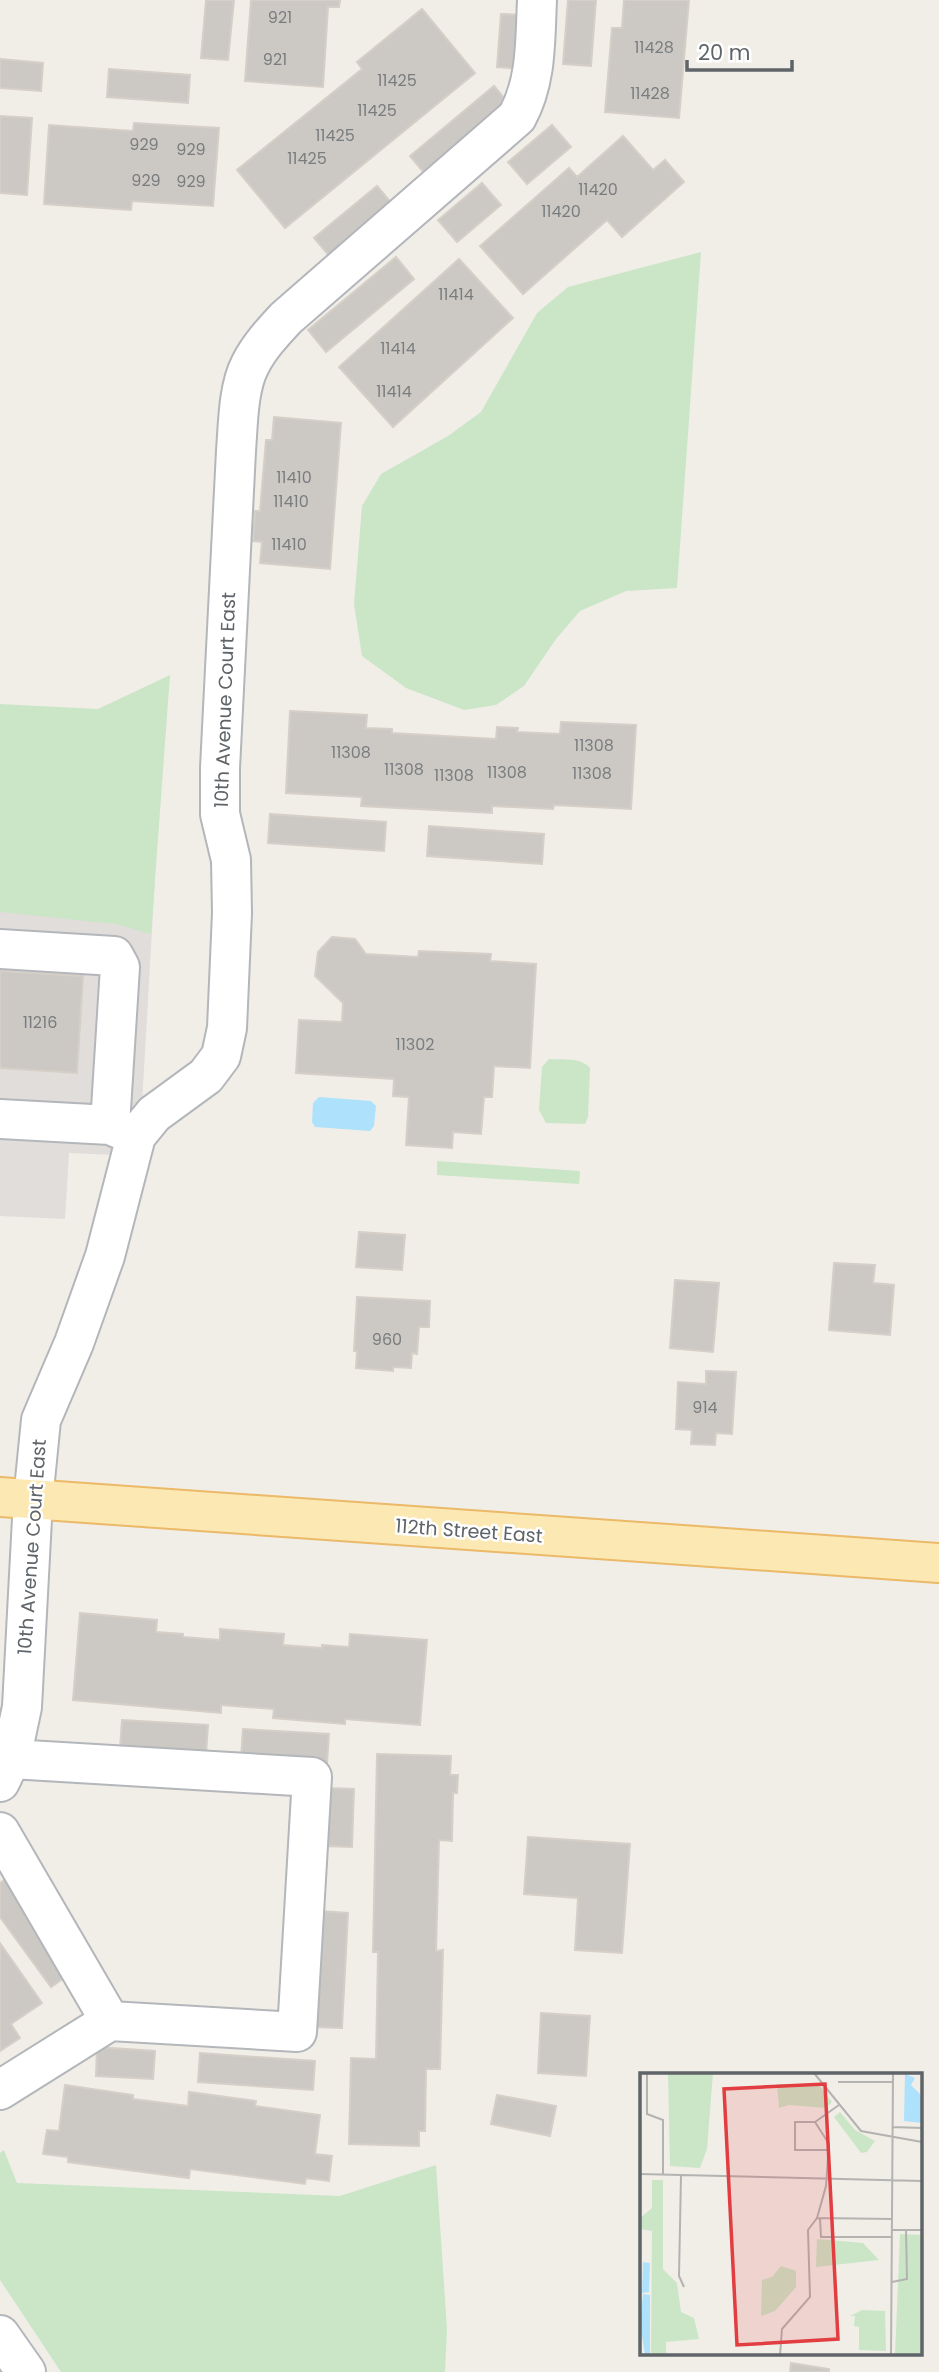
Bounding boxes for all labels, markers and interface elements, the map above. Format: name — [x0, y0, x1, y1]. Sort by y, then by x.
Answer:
house number: 921 — [268, 6, 292, 29]
scale bar — [687, 28, 792, 72]
house number: 11428 — [634, 36, 674, 59]
text: 20 m — [698, 38, 751, 67]
house number: 921 — [263, 48, 287, 71]
house number: 11425 — [377, 69, 417, 92]
house number: 11428 — [630, 82, 670, 105]
house number: 11425 — [357, 99, 397, 122]
house number: 11425 — [315, 124, 355, 147]
house number: 929 — [129, 133, 159, 156]
house number: 929 — [176, 138, 206, 161]
house number: 11425 — [287, 147, 327, 170]
house number: 929 — [131, 169, 161, 192]
house number: 929 — [176, 170, 206, 193]
house number: 11420 — [578, 178, 618, 201]
house number: 11420 — [541, 200, 581, 223]
house number: 11414 — [438, 283, 474, 306]
house number: 11414 — [380, 337, 416, 360]
house number: 11414 — [376, 380, 412, 403]
house number: 11410 — [276, 466, 312, 489]
house number: 11410 — [273, 490, 309, 513]
house number: 11410 — [271, 533, 307, 556]
street label: 10th Avenue Court East — [208, 591, 242, 808]
house number: 11308 — [574, 734, 614, 757]
house number: 11308 — [331, 741, 371, 764]
house number: 11308 — [384, 758, 424, 781]
house number: 11308 — [487, 761, 527, 784]
house number: 11308 — [572, 762, 612, 785]
house number: 11308 — [434, 764, 474, 787]
house number: 11216 — [23, 1011, 57, 1034]
house number: 11302 — [396, 1033, 434, 1056]
house number: 960 — [372, 1328, 402, 1351]
house number: 914 — [692, 1396, 718, 1419]
street label: 10th Avenue Court East — [11, 1438, 53, 1656]
street label: 112th Street East — [395, 1512, 544, 1550]
inset map — [640, 2073, 922, 2354]

